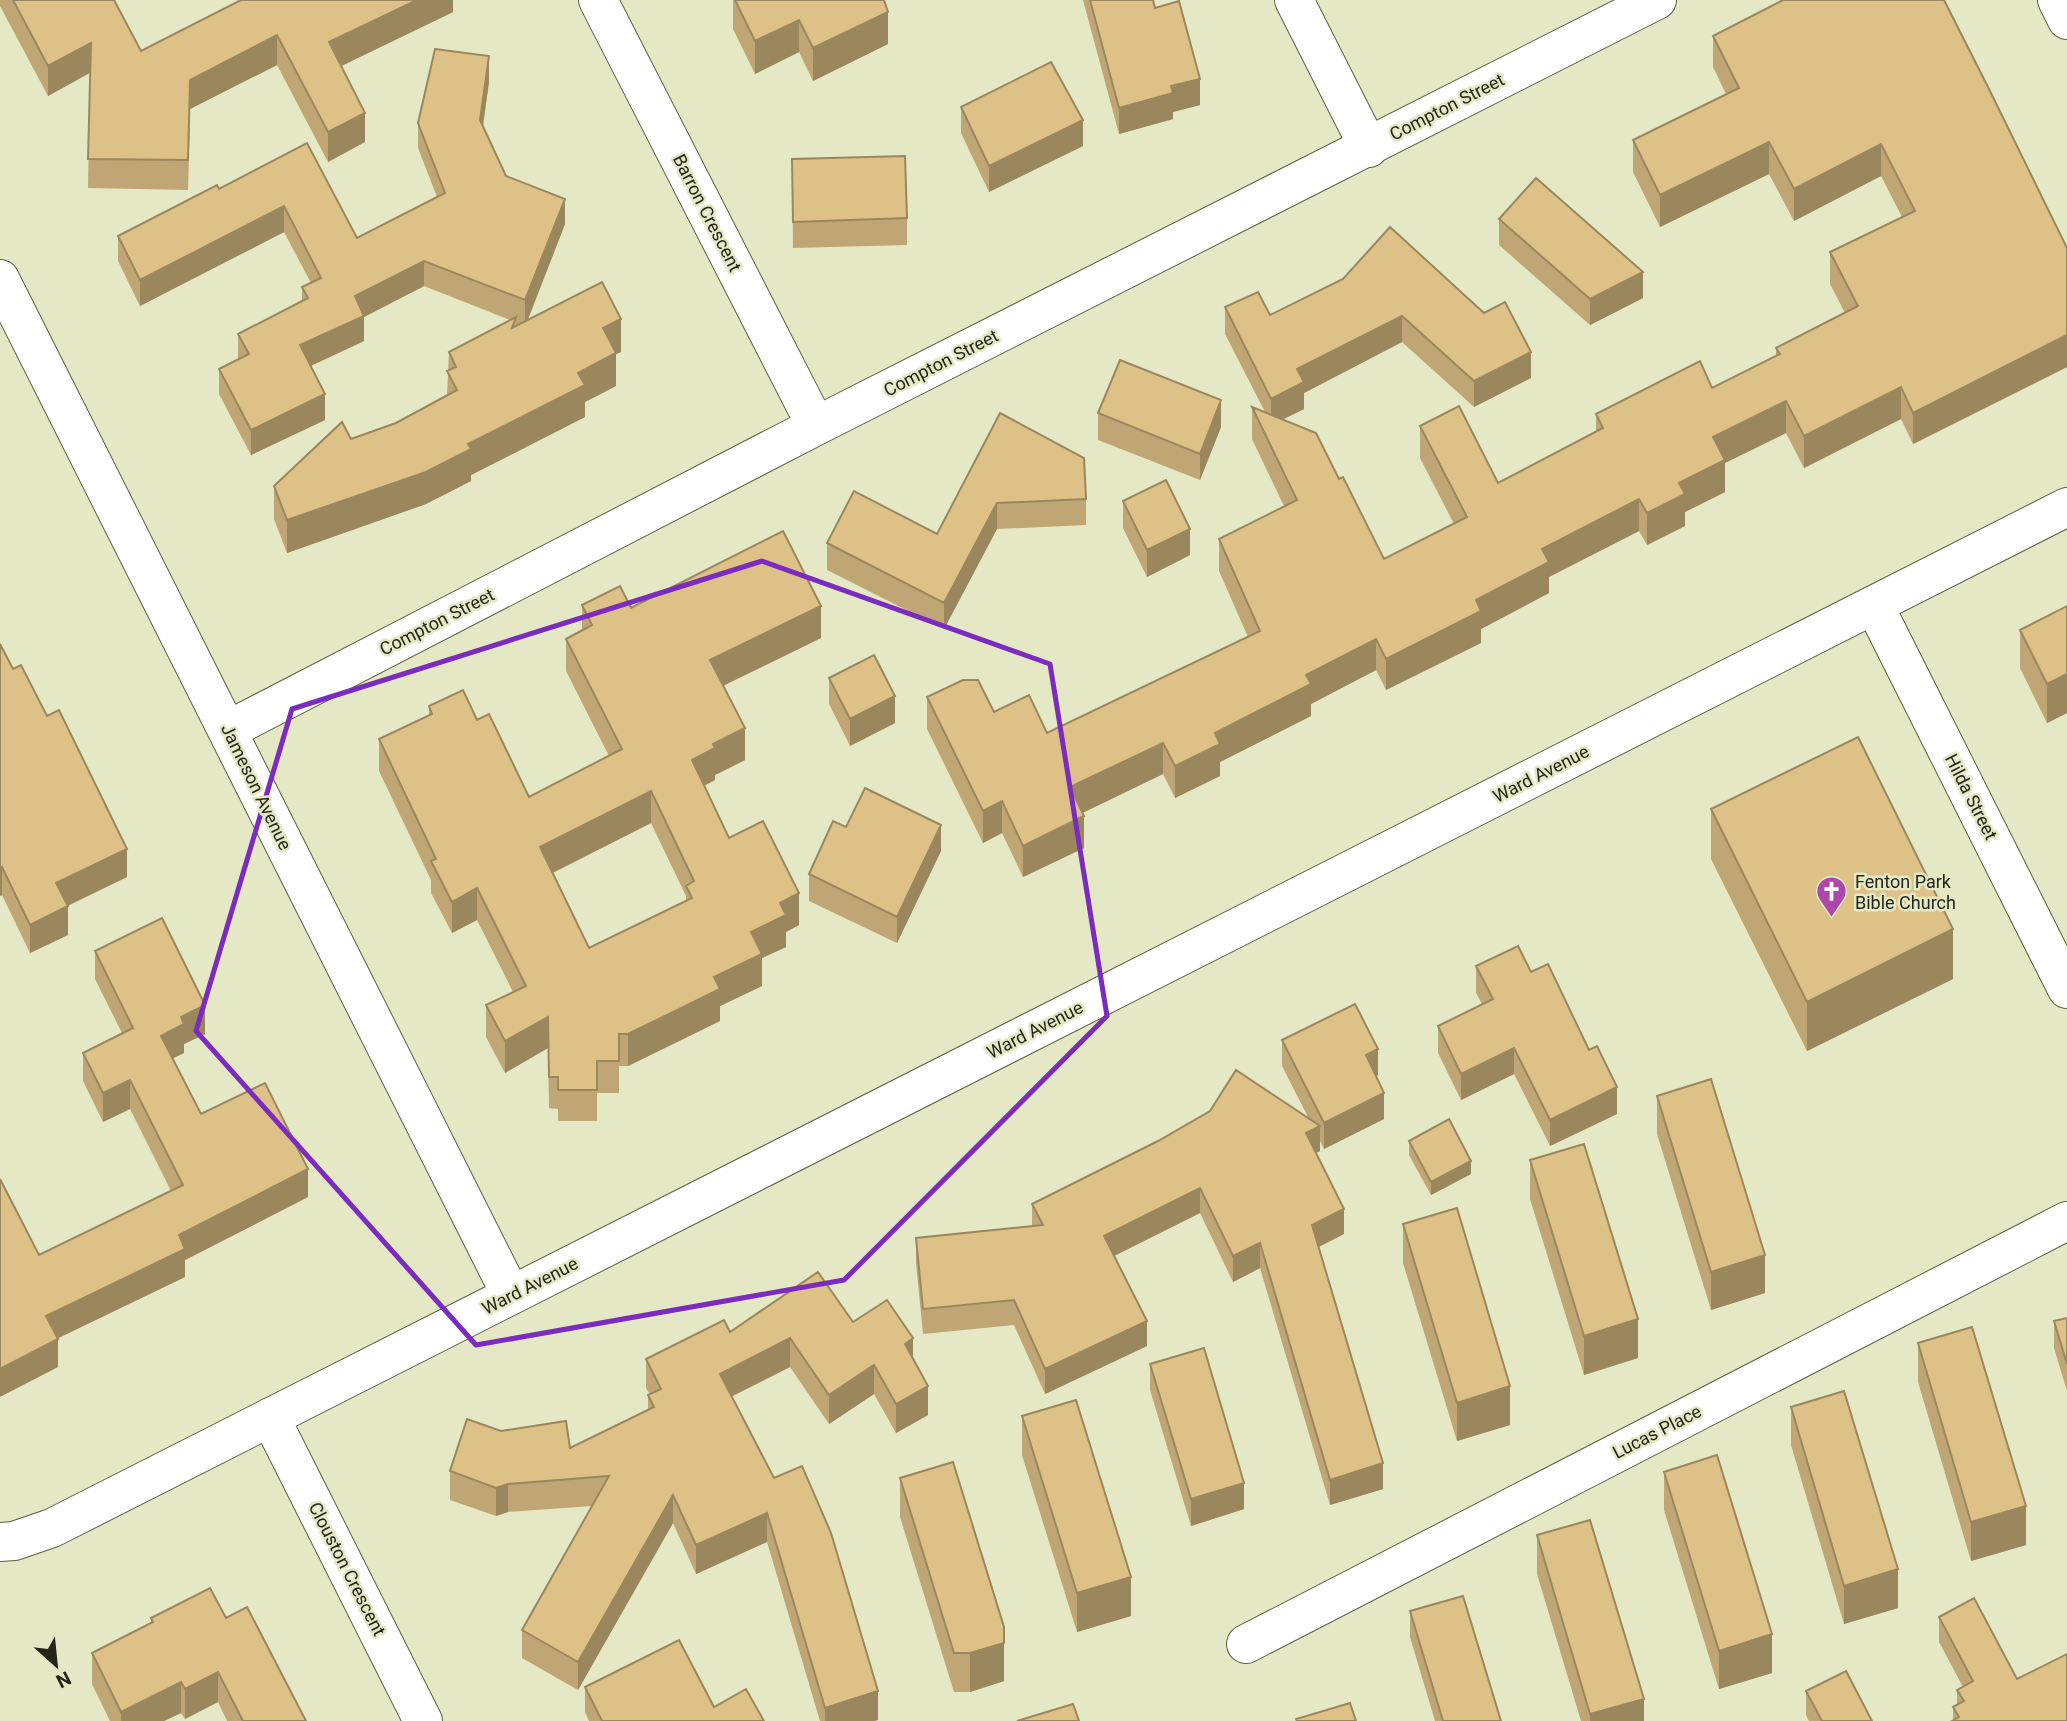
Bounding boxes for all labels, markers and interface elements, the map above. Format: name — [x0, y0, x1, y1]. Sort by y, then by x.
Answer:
street label: Compton Street — [1386, 69, 1508, 144]
street label: Barron Crescent — [669, 151, 746, 275]
street label: Compton Street — [880, 325, 1002, 400]
street label: Compton Street — [376, 584, 498, 659]
street label: Jameson Avenue — [217, 720, 296, 853]
street label: Ward Avenue — [1489, 740, 1592, 807]
street label: Hilda Street — [1941, 750, 2002, 843]
place label: Fenton Park Bible Church — [1855, 871, 1956, 913]
church icon: Fenton Park Bible Church — [1815, 875, 1849, 919]
street label: Ward Avenue — [983, 996, 1086, 1063]
street label: Ward Avenue — [478, 1252, 581, 1319]
street label: Lucas Place — [1609, 1400, 1705, 1463]
street label: Clouston Crescent — [305, 1498, 390, 1639]
north arrow — [21, 1630, 91, 1700]
text: N — [52, 1666, 75, 1693]

